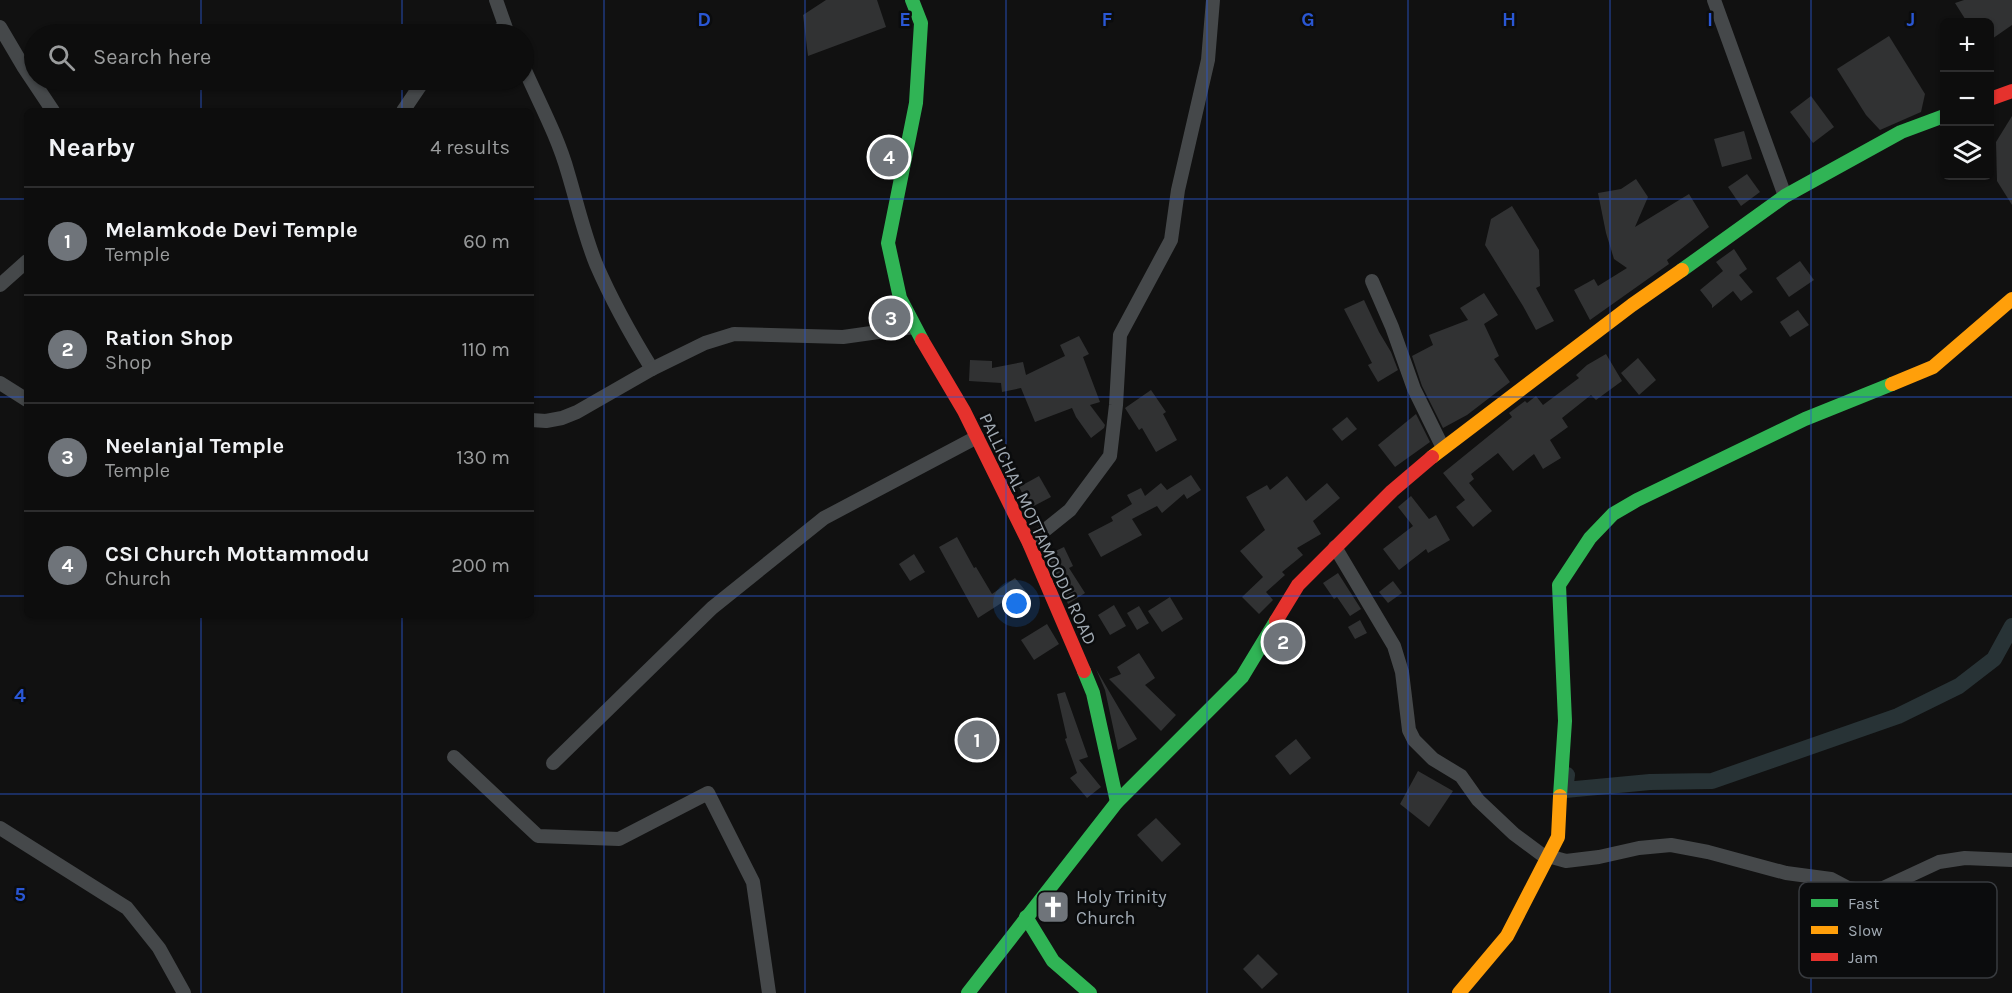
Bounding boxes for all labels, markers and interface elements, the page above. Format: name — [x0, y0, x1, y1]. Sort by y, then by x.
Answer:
text: D — [697, 8, 711, 31]
text: E — [899, 8, 911, 31]
text: F — [1102, 8, 1113, 31]
text: G — [1301, 8, 1315, 31]
text: H — [1502, 8, 1516, 31]
text: I — [1707, 8, 1713, 31]
text: J — [1907, 8, 1915, 31]
map controls — [1940, 18, 1994, 180]
button: + — [1940, 18, 1994, 72]
search box — [24, 24, 534, 90]
icon: search — [45, 41, 78, 74]
text: Search here — [93, 44, 211, 70]
button: − — [1940, 72, 1994, 126]
button: layers — [1940, 126, 1994, 180]
text: Nearby — [48, 132, 135, 163]
pin: 4 — [870, 134, 908, 180]
text: 4 results — [430, 136, 510, 159]
text: Melamkode Devi Temple — [105, 217, 358, 243]
text: 1 — [64, 230, 71, 253]
text: 60 m — [463, 230, 510, 253]
text: Temple — [105, 243, 170, 266]
pin: 3 — [872, 296, 910, 340]
text: Ration Shop — [105, 325, 233, 351]
text: 2 — [61, 338, 74, 361]
text: 110 m — [461, 338, 510, 361]
text: Shop — [105, 351, 152, 374]
street label: PALLICHAL MOTTAMOODU ROAD — [975, 410, 1101, 648]
text: Neelanjal Temple — [105, 433, 284, 459]
text: 3 — [61, 446, 74, 469]
text: 130 m — [456, 446, 510, 469]
text: Temple — [105, 459, 170, 482]
text: CSI Church Mottammodu — [105, 541, 370, 567]
text: 4 — [62, 554, 73, 577]
text: 200 m — [451, 554, 510, 577]
text: Church — [105, 567, 171, 590]
your location — [1002, 589, 1031, 618]
pin: 2 — [1264, 620, 1302, 664]
text: 4 — [14, 684, 26, 707]
pin: 1 — [958, 718, 996, 762]
legend — [1799, 882, 1997, 978]
text: 5 — [14, 883, 26, 906]
place label: Holy Trinity Church — [1076, 886, 1167, 929]
church icon: Holy Trinity Church — [1035, 889, 1071, 925]
text: Fast — [1848, 894, 1879, 913]
text: Slow — [1848, 921, 1883, 940]
text: Jam — [1848, 948, 1878, 967]

